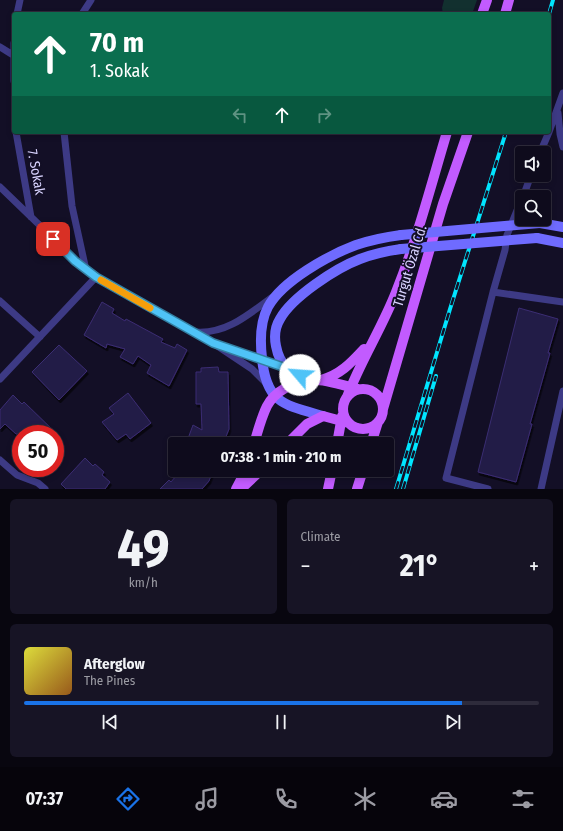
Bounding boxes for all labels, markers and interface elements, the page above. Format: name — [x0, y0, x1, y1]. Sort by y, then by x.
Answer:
text: 70 m — [90, 26, 144, 59]
icon: ahead — [24, 28, 76, 80]
text: 1. Sokak — [90, 60, 149, 82]
icon: left — [229, 104, 251, 126]
icon: ahead — [271, 104, 293, 126]
icon: right — [313, 104, 335, 126]
map controls — [515, 146, 551, 226]
button: sound — [515, 146, 551, 182]
street label: 7. Sokak — [24, 148, 48, 197]
button: search — [515, 190, 551, 226]
pin — [36, 222, 70, 256]
street label: Turgut Özal Cd. — [389, 223, 431, 309]
icon: arrive — [42, 228, 64, 250]
position arrow — [279, 354, 321, 396]
speed limit sign: 50 — [12, 425, 64, 477]
text: 07:38 · 1 min · 210 m — [221, 448, 341, 466]
text: 49 — [117, 517, 170, 580]
text: Climate — [301, 529, 341, 544]
text: 21° — [400, 548, 440, 584]
text: − — [301, 553, 310, 580]
text: + — [529, 553, 539, 580]
text: km/h — [129, 575, 158, 590]
text: Afterglow — [84, 655, 145, 673]
text: The Pines — [84, 673, 135, 688]
icon: previous — [99, 711, 121, 733]
icon: pause — [270, 711, 292, 733]
icon: next — [442, 711, 464, 733]
icon: directions — [114, 785, 142, 813]
icon: music — [193, 785, 221, 813]
icon: phone — [272, 785, 300, 813]
icon: climate — [351, 785, 379, 813]
icon: car — [430, 785, 458, 813]
icon: filters — [509, 785, 537, 813]
text: 07:37 — [26, 788, 63, 810]

